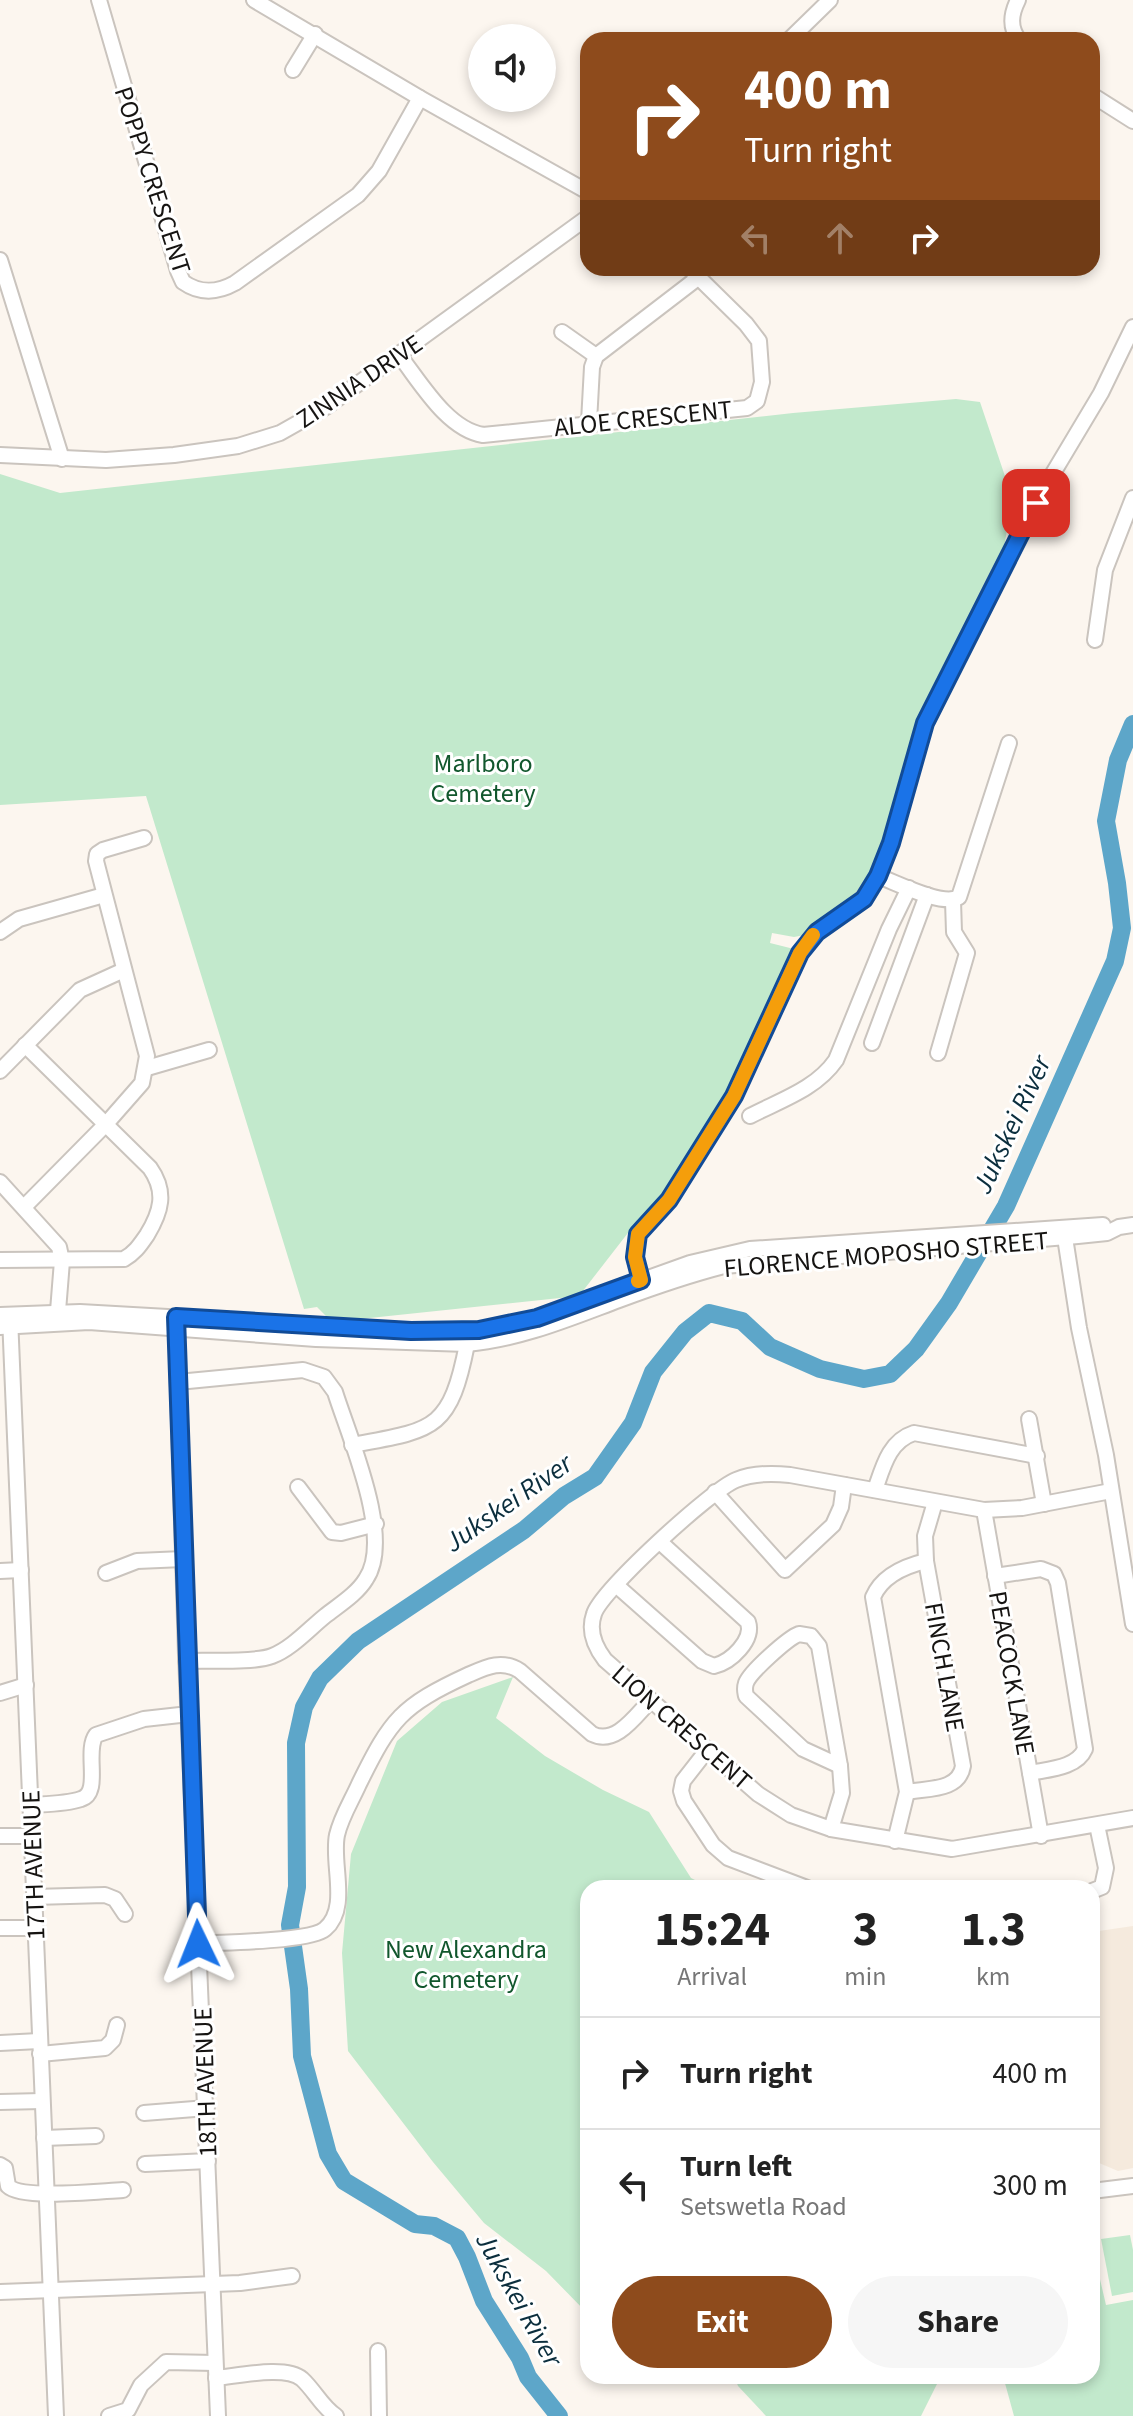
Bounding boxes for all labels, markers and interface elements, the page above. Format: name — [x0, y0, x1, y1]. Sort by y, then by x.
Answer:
map controls — [468, 24, 556, 112]
button: sound — [468, 24, 556, 112]
text: 400 m — [744, 51, 892, 130]
icon: right — [612, 64, 716, 168]
street label: POPPY CRESCENT — [105, 82, 200, 279]
text: Turn right — [744, 125, 892, 176]
icon: left — [734, 216, 778, 260]
icon: ahead — [818, 216, 862, 260]
icon: right — [902, 216, 946, 260]
street label: ZINNIA DRIVE — [289, 325, 430, 437]
street label: ALOE CRESCENT — [552, 391, 734, 446]
pin — [1002, 469, 1070, 537]
icon: arrive — [1014, 481, 1058, 525]
park label: Marlboro Cemetery — [430, 745, 536, 812]
water label: Jukskei River — [962, 1048, 1062, 1201]
street label: FLORENCE MOPOSHO STREET — [722, 1222, 1050, 1287]
water label: Jukskei River — [436, 1443, 582, 1562]
street label: PEACOCK LANE — [979, 1588, 1044, 1758]
street label: FINCH LANE — [915, 1599, 974, 1735]
street label: LION CRESCENT — [603, 1656, 760, 1799]
street label: 17TH AVENUE — [12, 1789, 55, 1941]
text: 15:24 — [654, 1896, 770, 1964]
text: 3 — [853, 1896, 878, 1964]
text: 1.3 — [961, 1896, 1026, 1964]
position arrow — [156, 1902, 240, 1986]
park label: New Alexandra Cemetery — [385, 1931, 547, 1998]
text: Arrival — [677, 1958, 747, 1995]
text: min — [844, 1958, 886, 1995]
text: km — [976, 1958, 1010, 1995]
street label: 18TH AVENUE — [184, 2006, 227, 2158]
icon: right — [612, 2051, 656, 2095]
text: Turn right — [680, 2052, 812, 2095]
text: 400 m — [992, 2052, 1068, 2095]
text: Turn left — [680, 2145, 792, 2188]
icon: left — [612, 2163, 656, 2207]
text: 300 m — [992, 2164, 1068, 2207]
text: Setswetla Road — [680, 2188, 847, 2225]
water label: Jukskei River — [465, 2224, 573, 2375]
button: Exit — [612, 2276, 832, 2368]
button: Share — [848, 2276, 1068, 2368]

